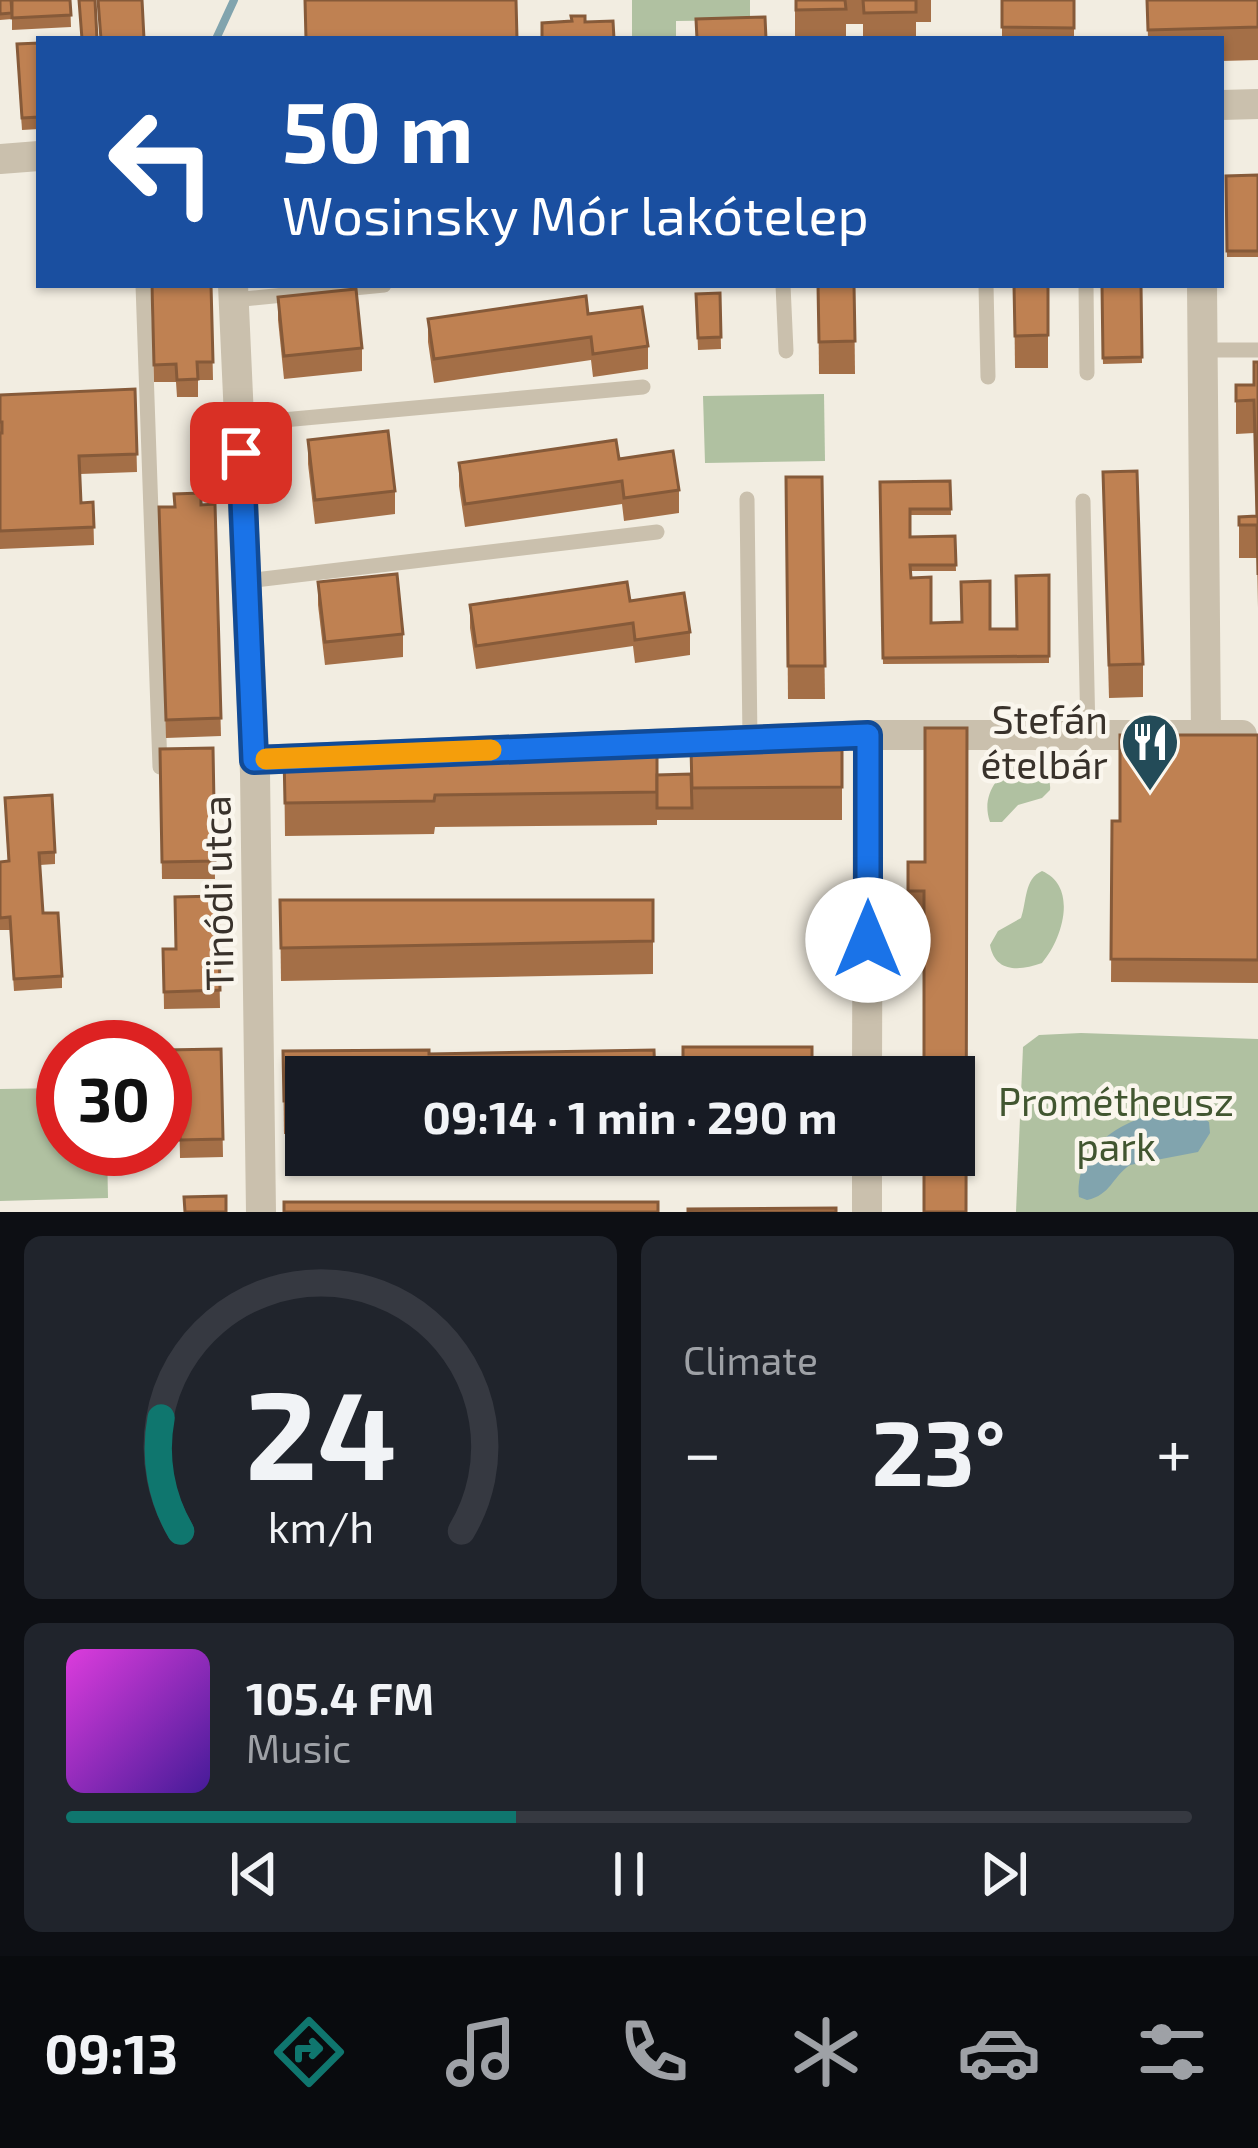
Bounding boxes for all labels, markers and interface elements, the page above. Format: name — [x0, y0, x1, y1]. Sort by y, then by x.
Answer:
text: 50 m — [282, 79, 474, 180]
icon: left — [84, 84, 240, 240]
text: Wosinsky Mór lakótelep — [282, 181, 869, 246]
pin — [190, 402, 292, 504]
icon: arrive — [208, 420, 274, 486]
place label: Stefán ételbár — [980, 695, 1108, 787]
restaurant icon: Stefán ételbár — [1119, 711, 1181, 793]
street label: Tinódi utca — [191, 795, 242, 991]
position arrow — [805, 877, 931, 1003]
speed limit sign: 30 — [36, 1020, 192, 1176]
park label: Prométheusz park — [998, 1077, 1234, 1169]
text: 09:14 · 1 min · 290 m — [423, 1089, 837, 1143]
text: Climate — [683, 1336, 818, 1383]
text: 24 — [244, 1355, 397, 1505]
text: 23° — [871, 1396, 1006, 1504]
text: − — [683, 1411, 722, 1490]
text: + — [1156, 1411, 1192, 1490]
text: km/h — [267, 1499, 374, 1551]
text: 105.4 FM — [246, 1670, 434, 1724]
text: Music — [246, 1724, 351, 1771]
icon: previous — [221, 1841, 287, 1907]
icon: pause — [596, 1841, 662, 1907]
icon: next — [971, 1841, 1037, 1907]
icon: directions — [267, 2010, 351, 2094]
icon: music — [439, 2010, 523, 2094]
icon: phone — [612, 2010, 696, 2094]
icon: climate — [784, 2010, 868, 2094]
icon: car — [957, 2010, 1041, 2094]
icon: filters — [1130, 2010, 1214, 2094]
text: 09:13 — [44, 2020, 178, 2085]

